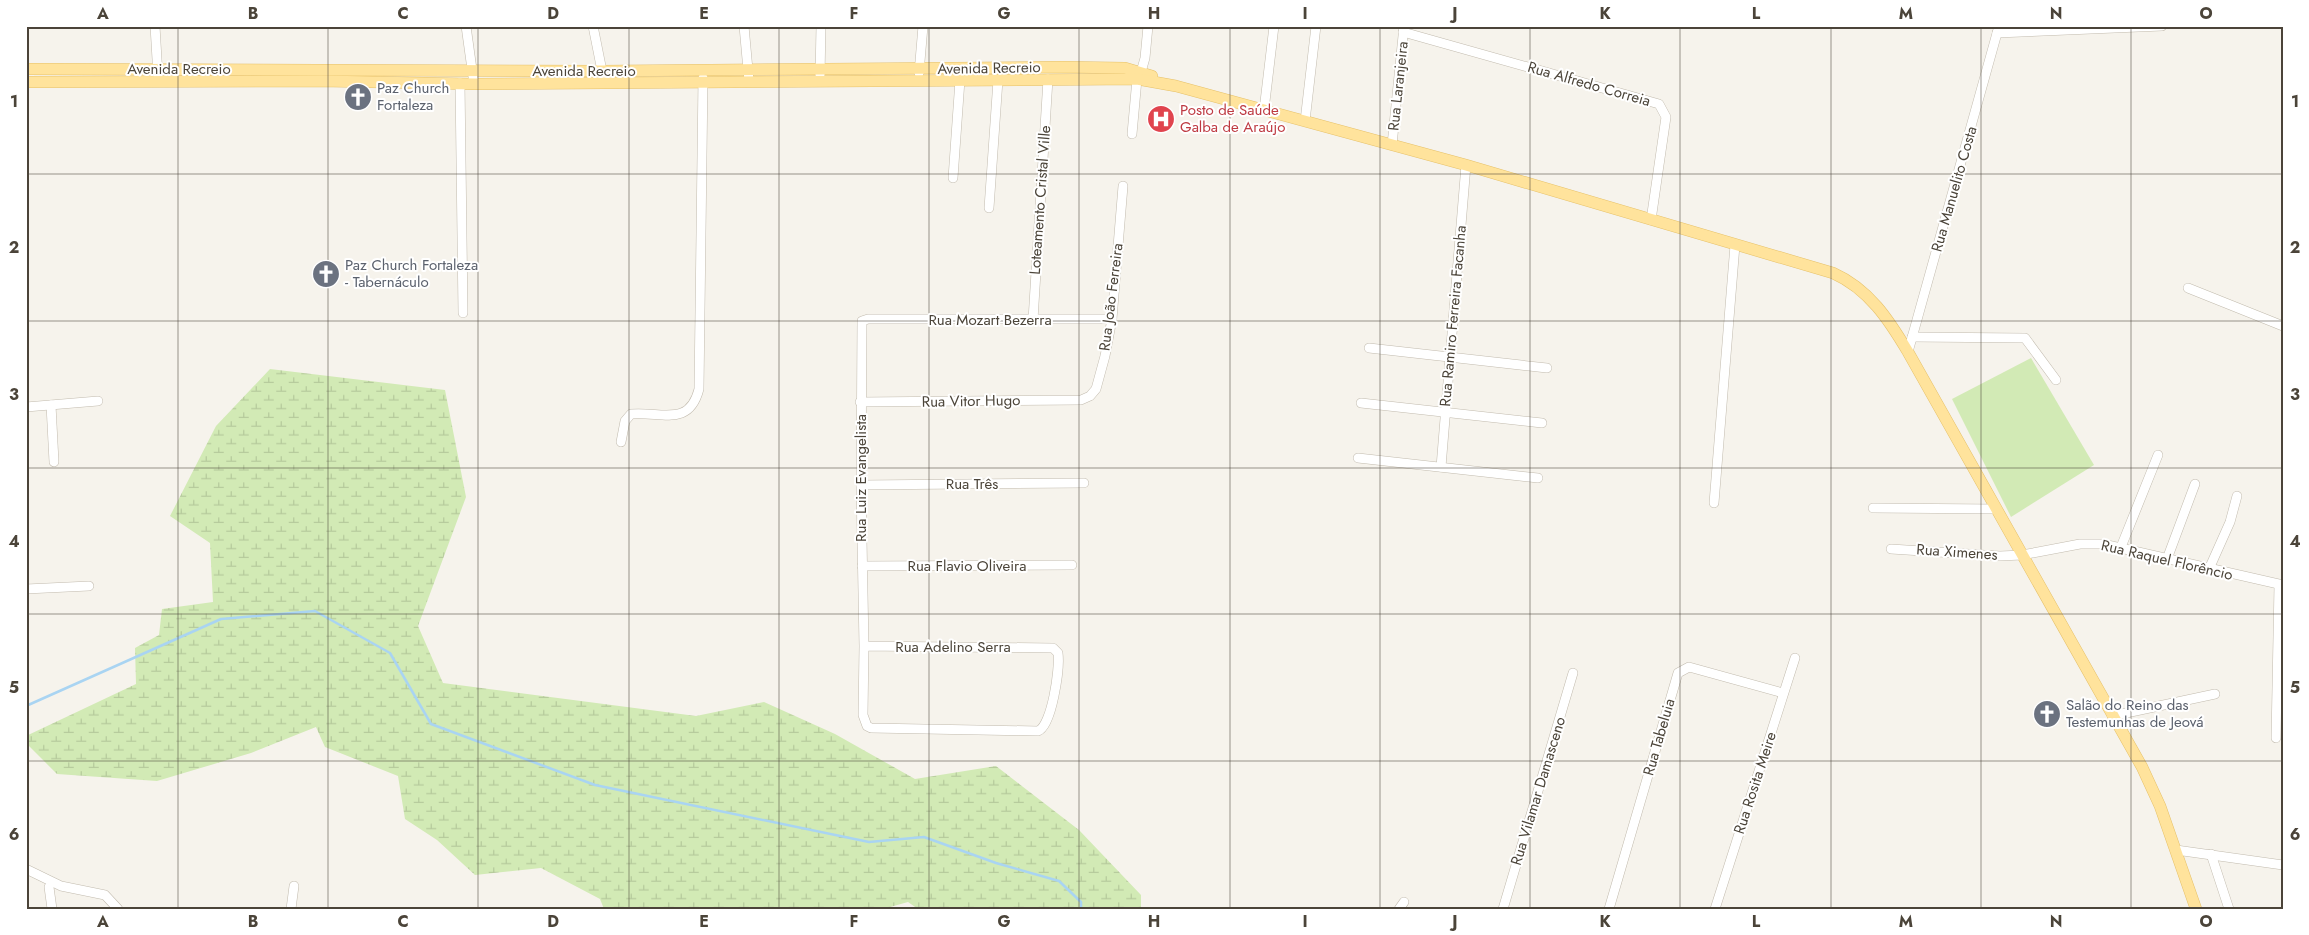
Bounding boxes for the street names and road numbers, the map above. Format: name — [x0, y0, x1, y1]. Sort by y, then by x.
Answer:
street label: Rua Laranjeira — [1382, 40, 1414, 132]
street label: Avenida Recreio — [937, 56, 1041, 80]
street label: Rua Alfredo Correia — [1525, 56, 1653, 112]
street label: Avenida Recreio — [127, 58, 231, 80]
street label: Avenida Recreio — [532, 60, 636, 82]
street label: Loteamento Cristal Ville — [1024, 124, 1056, 275]
street label: Rua Manuelito Costa — [1926, 124, 1982, 254]
street label: Rua Ramiro Ferreira Facanha — [1434, 225, 1472, 407]
street label: Rua João Ferreira — [1093, 242, 1129, 352]
street label: Rua Mozart Bezerra — [928, 309, 1052, 331]
street label: Rua Vitor Hugo — [922, 389, 1020, 413]
street label: Rua Luiz Evangelista — [850, 414, 872, 542]
street label: Rua Três — [946, 473, 998, 495]
street label: Rua Raquel Florêncio — [2099, 534, 2235, 586]
street label: Rua Ximenes — [1916, 538, 1998, 566]
street label: Rua Flavio Oliveira — [908, 555, 1026, 577]
street label: Rua Adelino Serra — [895, 636, 1011, 658]
street label: Rua Tabeluia — [1637, 696, 1681, 778]
street label: Rua Vilamar Damasceno — [1505, 714, 1571, 868]
street label: Rua Rosita Meire — [1728, 729, 1782, 837]

